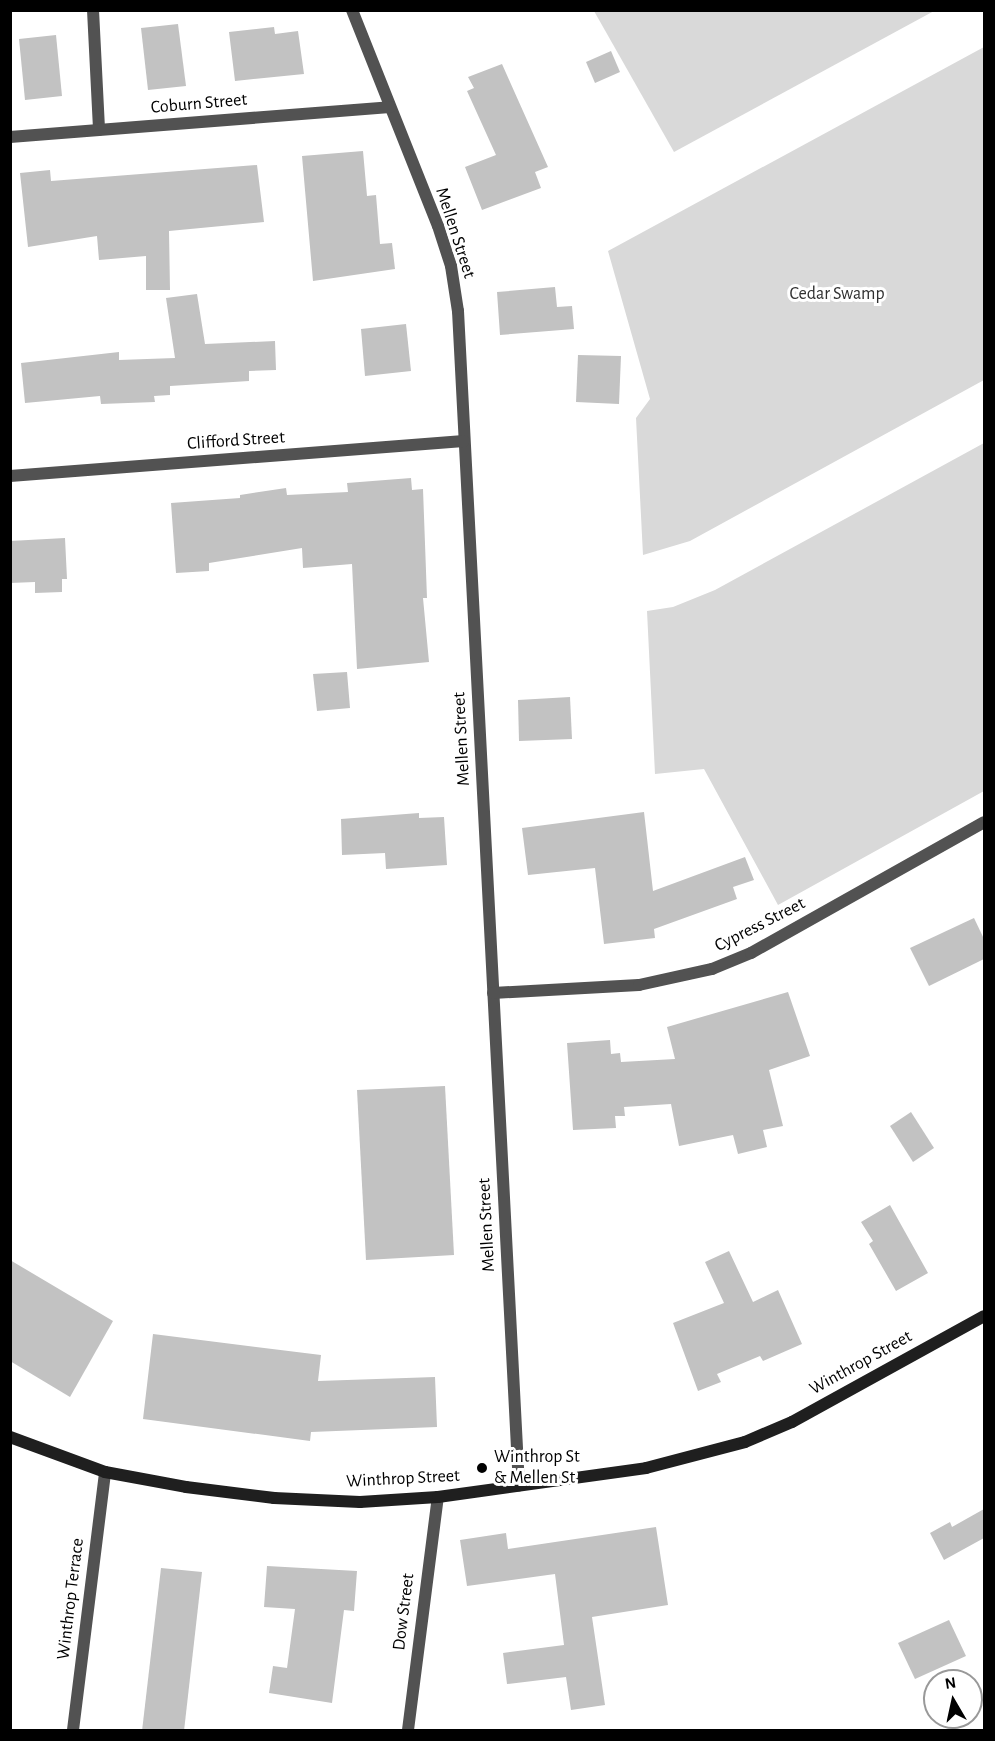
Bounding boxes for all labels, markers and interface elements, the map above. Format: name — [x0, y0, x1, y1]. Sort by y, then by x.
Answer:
street label: Coburn Street — [150, 89, 248, 119]
street label: Mellen Street — [430, 185, 480, 281]
park label: Cedar Swamp — [789, 283, 885, 305]
street label: Clifford Street — [186, 427, 286, 455]
street label: Mellen Street — [449, 692, 475, 786]
street label: Cypress Street — [711, 893, 809, 957]
street label: Mellen Street — [474, 1178, 500, 1272]
street label: Winthrop Street — [806, 1326, 916, 1400]
place label: Winthrop St & Mellen St — [494, 1447, 580, 1490]
marker: Winthrop St & Mellen St — [475, 1461, 489, 1475]
street label: Winthrop Street — [346, 1465, 460, 1493]
street label: Winthrop Terrace — [53, 1537, 89, 1661]
street label: Dow Street — [389, 1572, 419, 1652]
north arrow — [923, 1669, 983, 1729]
text: N — [944, 1674, 957, 1692]

